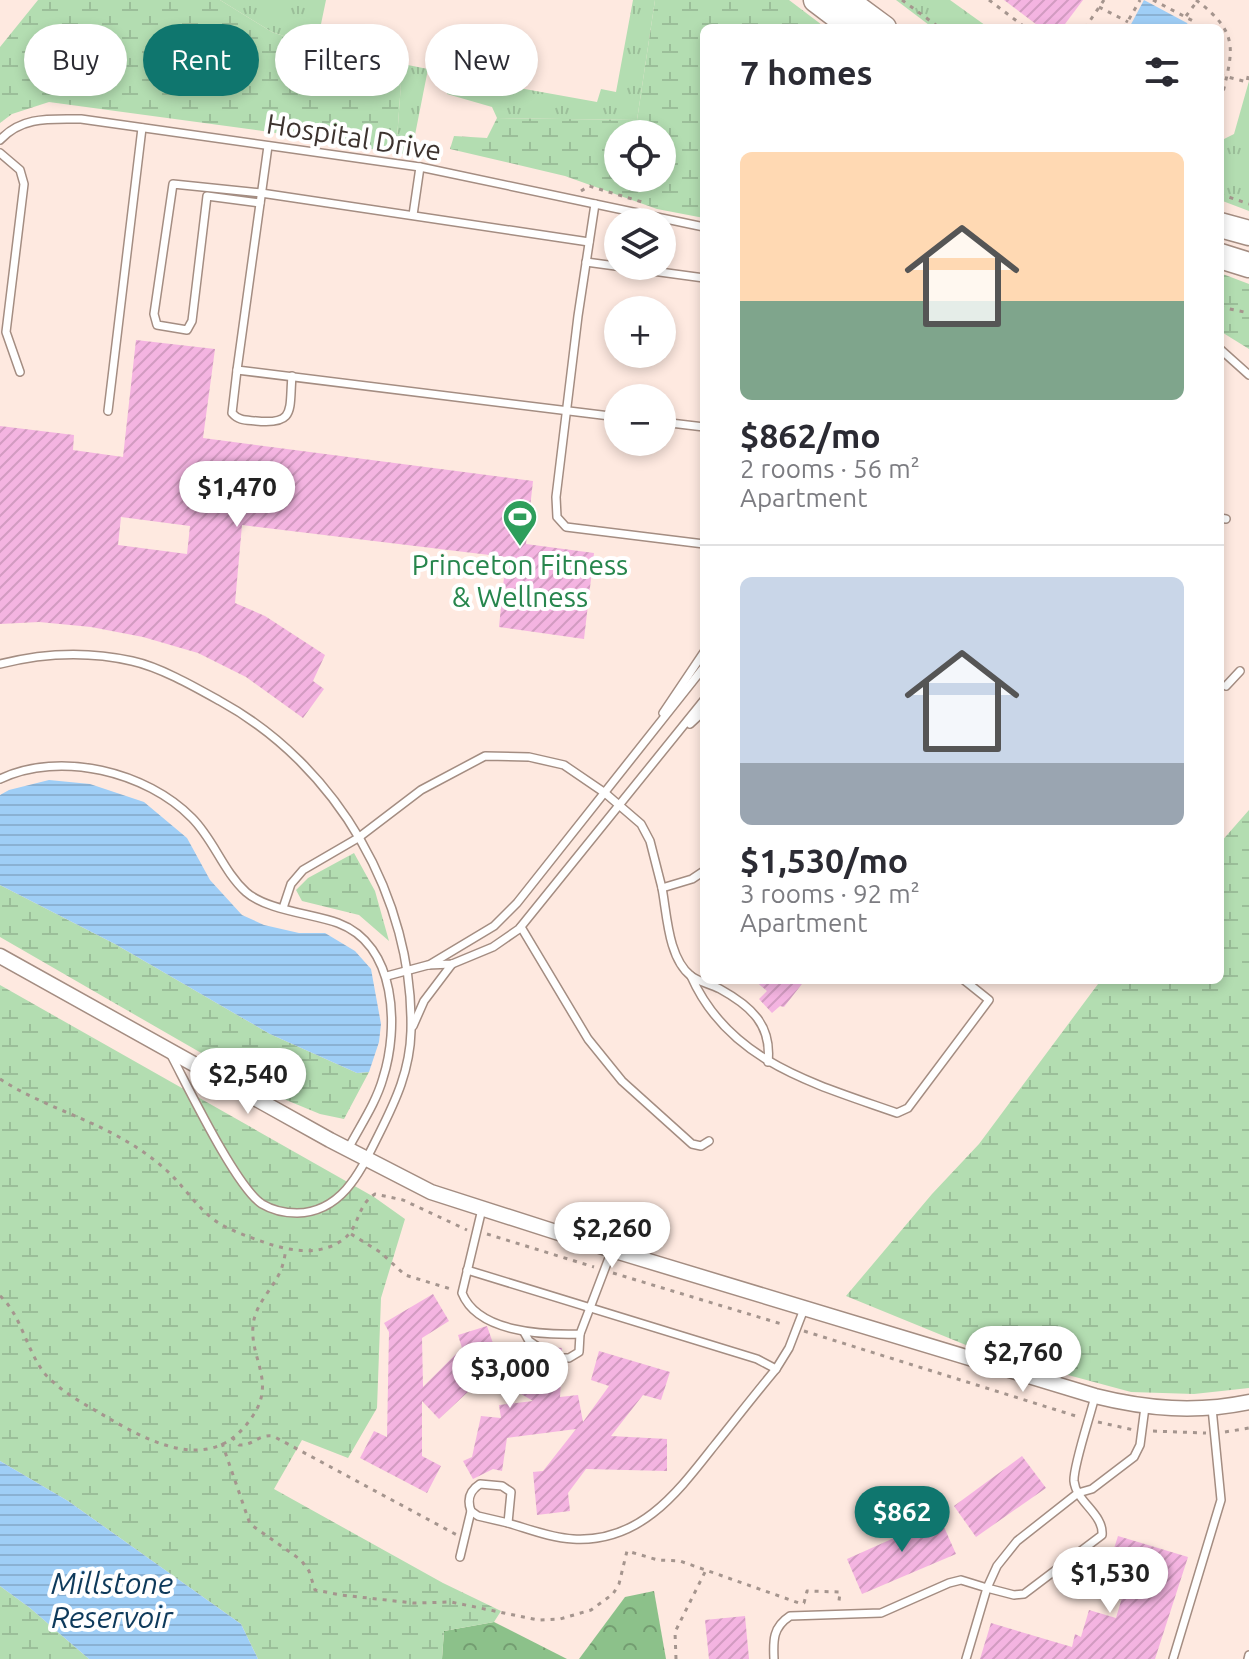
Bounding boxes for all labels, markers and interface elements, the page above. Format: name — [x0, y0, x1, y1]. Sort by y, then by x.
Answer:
chip: Buy — [24, 24, 127, 96]
chip: Rent — [143, 24, 259, 96]
chip: Filters — [275, 24, 409, 96]
chip: New — [425, 24, 538, 96]
icon: filters — [1140, 50, 1184, 94]
text: 7 homes — [740, 53, 873, 91]
street label: Hospital Drive — [264, 107, 444, 166]
map controls — [604, 120, 676, 456]
button: locate — [604, 120, 676, 192]
icon: home — [890, 204, 1034, 348]
button: layers — [604, 208, 676, 280]
button: + — [604, 296, 676, 368]
button: − — [604, 384, 676, 456]
text: $862/mo — [740, 416, 881, 454]
text: 2 rooms · 56 m² — [740, 454, 920, 483]
pin: $1,470 — [172, 461, 302, 529]
text: $1,470 — [197, 472, 277, 501]
text: Apartment — [740, 483, 867, 512]
sports icon: Princeton Fitness & Wellness — [501, 498, 539, 548]
place label: Princeton Fitness & Wellness — [412, 549, 628, 612]
icon: home — [890, 629, 1034, 773]
text: $1,530/mo — [740, 841, 908, 879]
text: 3 rooms · 92 m² — [740, 879, 920, 908]
text: Apartment — [740, 908, 867, 937]
pin: $2,540 — [183, 1048, 313, 1116]
text: $2,540 — [208, 1059, 288, 1088]
pin: $2,260 — [547, 1202, 677, 1270]
text: $2,260 — [572, 1213, 652, 1242]
pin: $2,760 — [958, 1326, 1088, 1394]
text: $2,760 — [983, 1337, 1063, 1366]
pin: $3,000 — [445, 1342, 575, 1410]
text: $3,000 — [470, 1353, 550, 1382]
pin: $862 — [855, 1486, 949, 1554]
text: $862 — [873, 1497, 931, 1526]
pin: $1,530 — [1045, 1547, 1175, 1615]
text: $1,530 — [1070, 1558, 1150, 1587]
water label: Millstone Reservoir — [51, 1566, 174, 1634]

